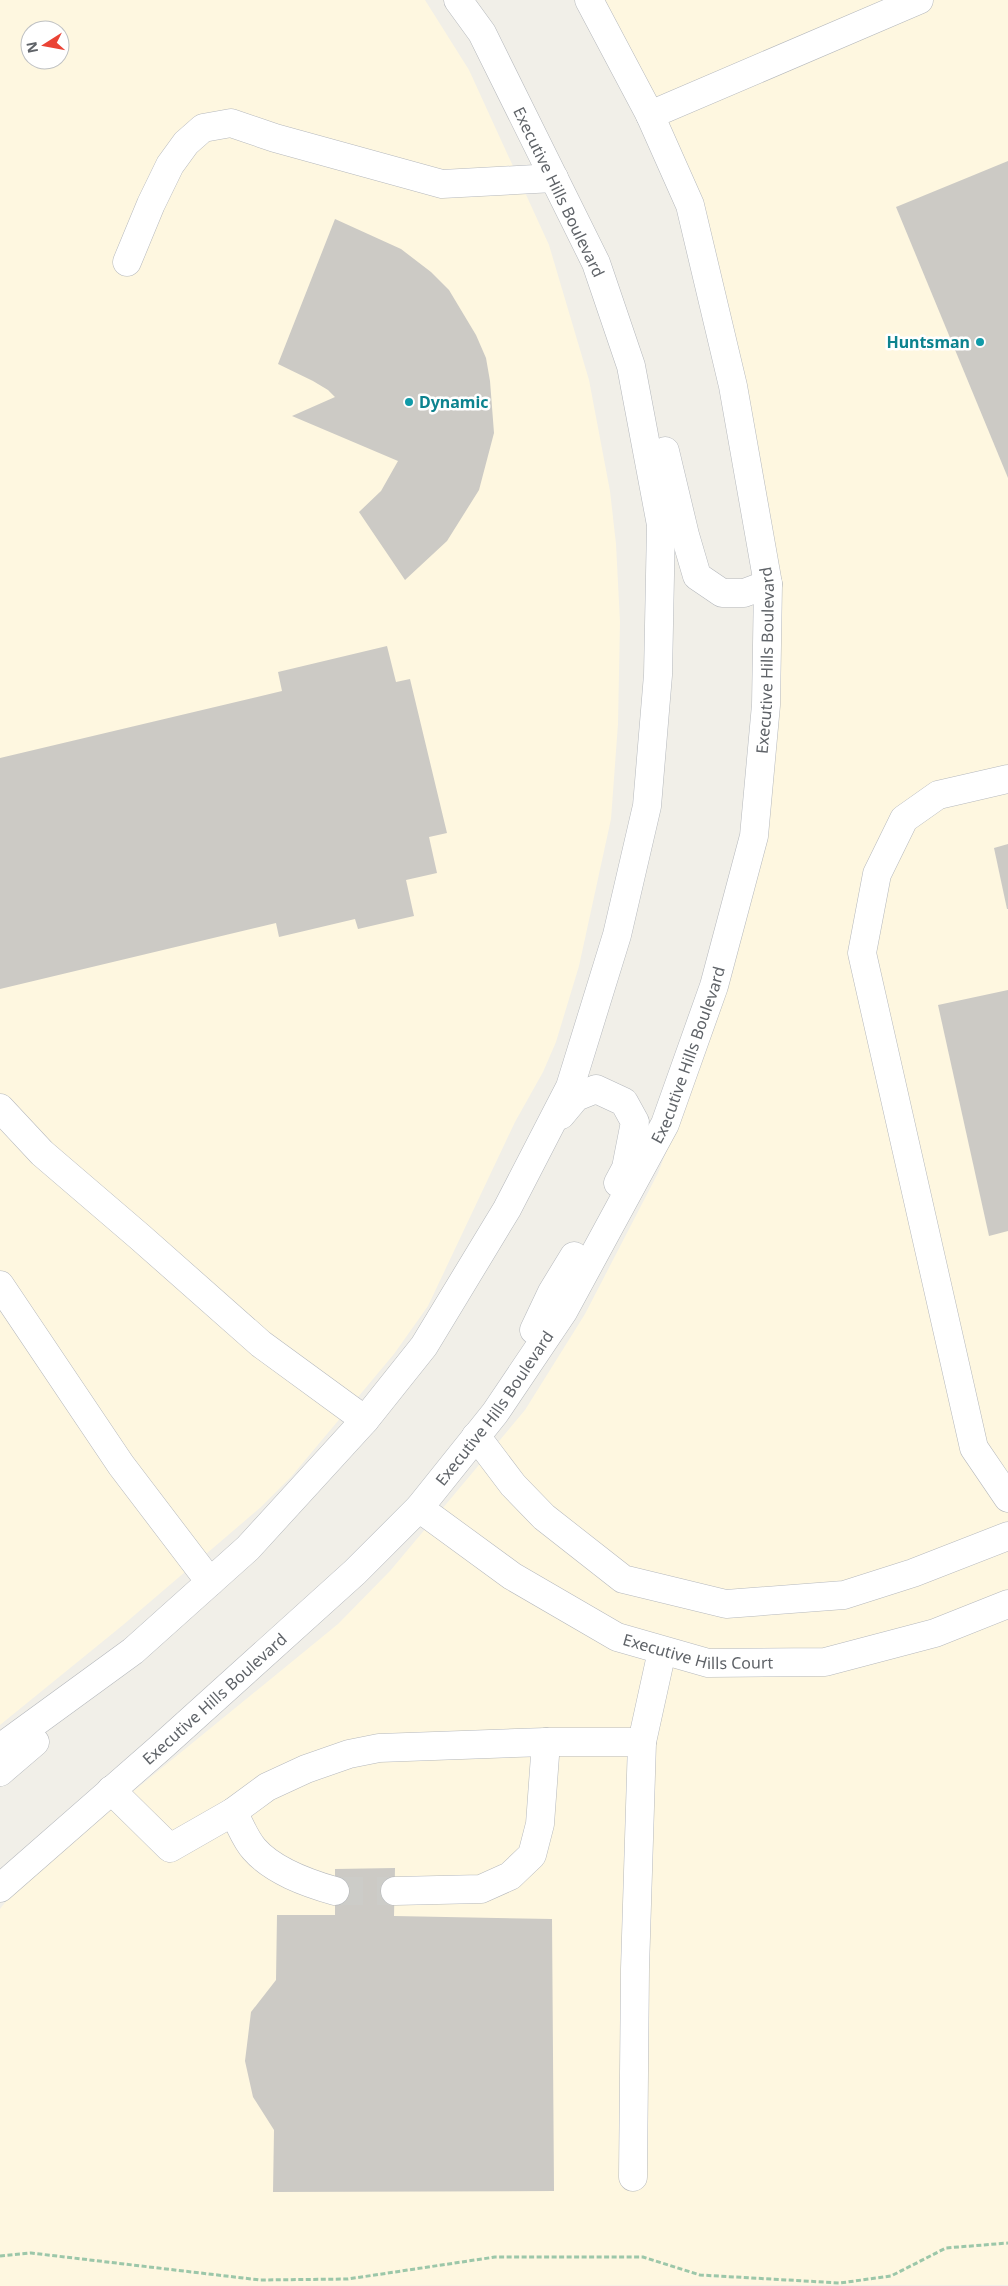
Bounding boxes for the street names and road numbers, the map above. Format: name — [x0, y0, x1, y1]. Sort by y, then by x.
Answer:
street label: Executive Hills Boulevard — [508, 103, 610, 281]
street label: Executive Hills Boulevard — [751, 565, 779, 755]
street label: Executive Hills Boulevard — [645, 964, 730, 1147]
street label: Executive Hills Boulevard — [430, 1326, 558, 1490]
street label: Executive Hills Boulevard — [138, 1628, 291, 1770]
street label: Executive Hills Court — [620, 1628, 774, 1674]

